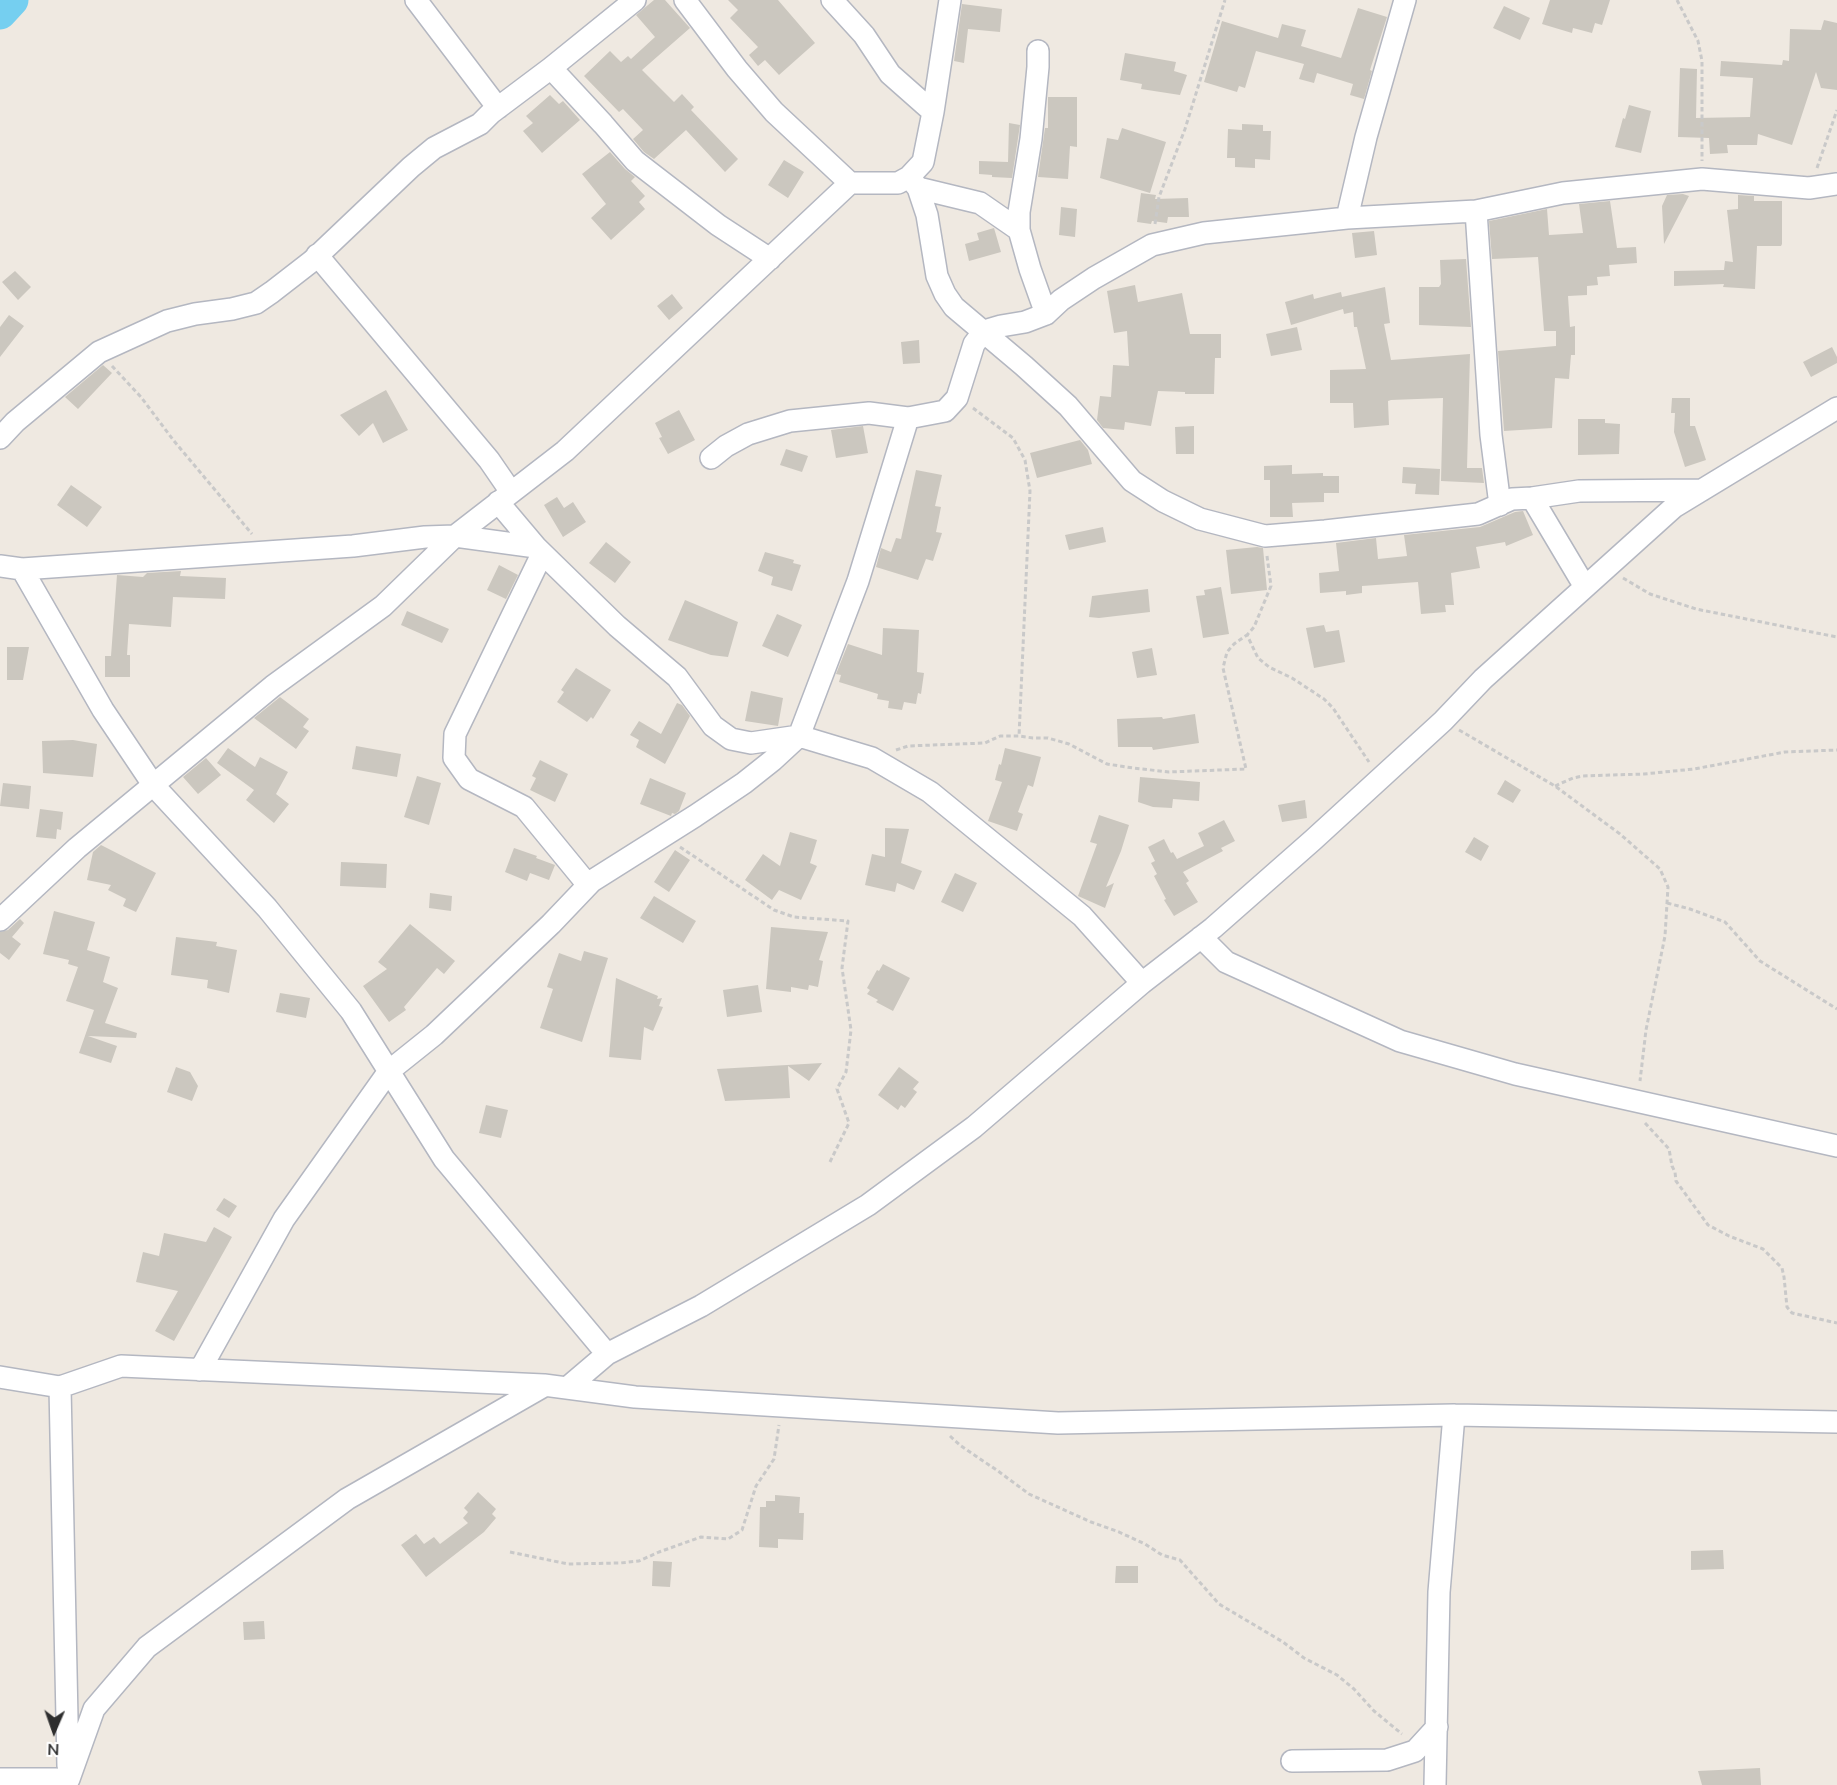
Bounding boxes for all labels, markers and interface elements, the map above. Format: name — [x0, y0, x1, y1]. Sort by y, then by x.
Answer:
north arrow — [24, 1701, 84, 1761]
text: N — [47, 1738, 60, 1760]

